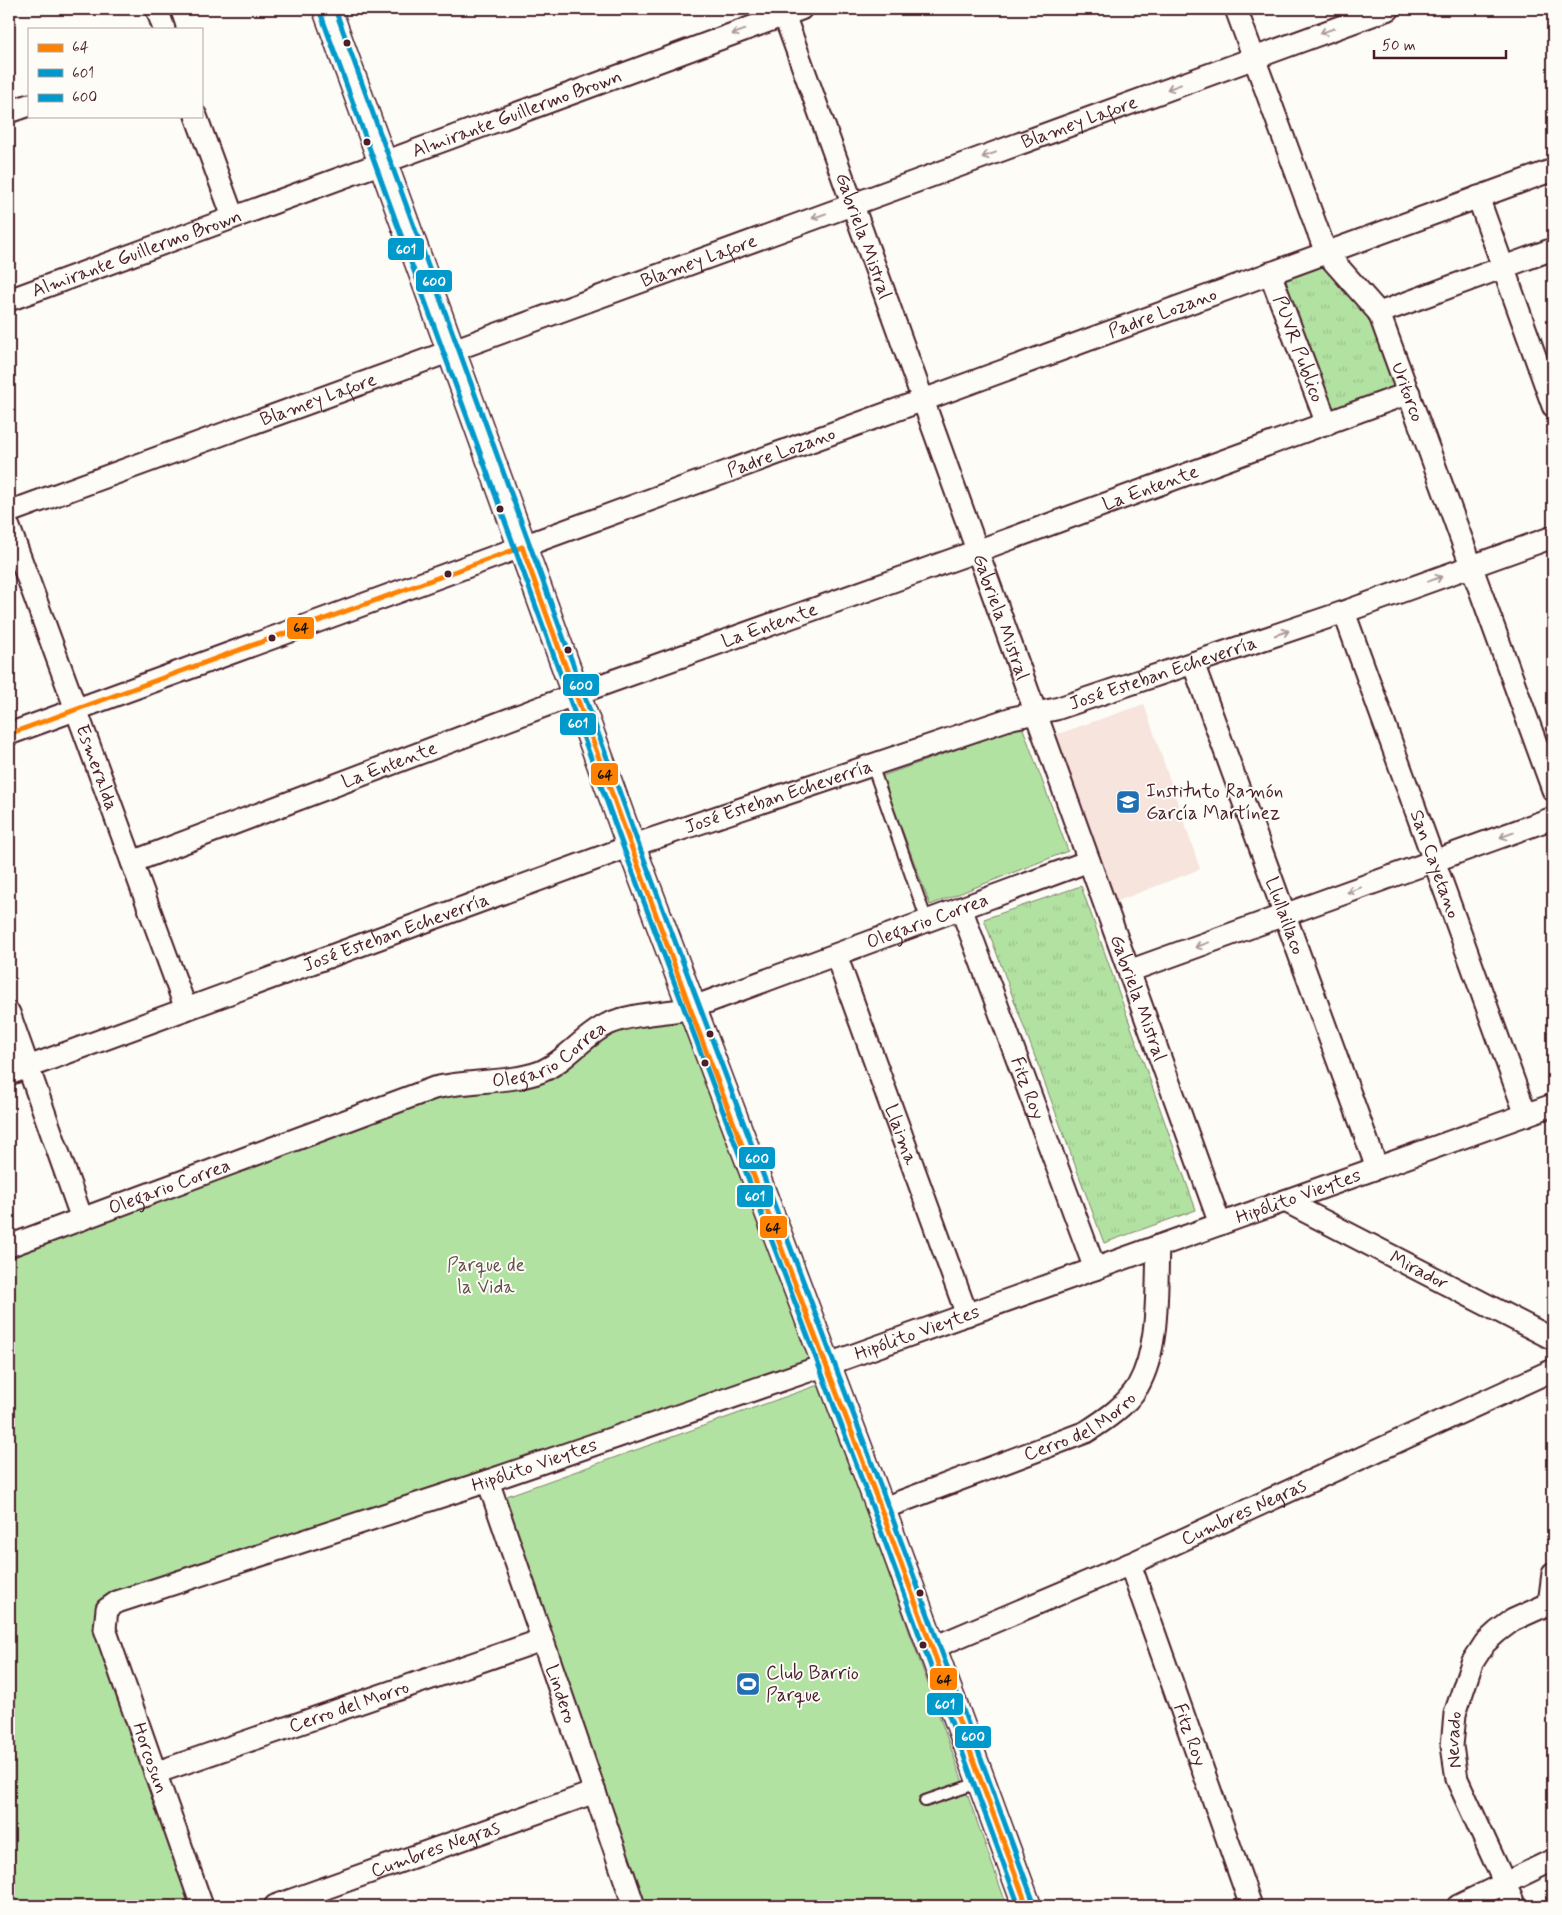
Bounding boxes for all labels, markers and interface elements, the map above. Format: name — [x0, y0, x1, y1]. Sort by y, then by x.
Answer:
one-way arrow — [1320, 27, 1335, 36]
legend — [28, 28, 202, 118]
one-way arrow — [731, 28, 747, 37]
scale bar — [1374, 28, 1507, 60]
text: 50 m — [1382, 36, 1416, 56]
text: 64 — [72, 38, 89, 58]
unlabelled marker — [342, 38, 352, 48]
street label: Almirante Guillermo Brown — [408, 63, 625, 163]
text: 601 — [72, 64, 94, 84]
one-way arrow — [1167, 83, 1182, 92]
text: 600 — [72, 88, 97, 108]
street label: Blamey Lafore — [1018, 89, 1141, 155]
unlabelled marker — [362, 137, 372, 147]
one-way arrow — [981, 151, 997, 160]
street label: Gabriela Mistral — [830, 169, 898, 303]
street label: Almirante Guillermo Brown — [28, 203, 245, 303]
one-way arrow — [812, 212, 828, 221]
street label: Blamey Lafore — [637, 228, 760, 293]
line badge: 601 — [387, 237, 425, 261]
text: 601 — [396, 241, 416, 259]
line badge: 600 — [415, 269, 453, 293]
text: 600 — [422, 273, 446, 291]
street label: Padre Lozano — [1105, 281, 1220, 344]
street label: PUVR Publico — [1267, 292, 1330, 406]
street label: Uritorco — [1385, 359, 1430, 425]
street label: Blamey Lafore — [257, 367, 380, 432]
street label: Padre Lozano — [723, 421, 839, 483]
street label: La Entente — [1099, 459, 1202, 517]
unlabelled marker — [495, 504, 505, 514]
street label: Gabriela Mistral — [967, 550, 1035, 684]
unlabelled marker — [443, 569, 453, 579]
one-way arrow — [1427, 574, 1442, 583]
street label: La Entente — [718, 596, 821, 654]
line badge: 64 — [286, 616, 315, 640]
text: 64 — [293, 619, 309, 637]
one-way arrow — [1273, 628, 1289, 637]
street label: José Esteban Echeverría — [1066, 630, 1260, 716]
unlabelled marker — [267, 633, 277, 643]
unlabelled marker — [563, 645, 573, 655]
line badge: 600 — [562, 673, 600, 697]
text: 600 — [569, 677, 593, 695]
line badge: 601 — [559, 712, 597, 736]
text: 601 — [568, 715, 588, 733]
street label: Esmeralda — [70, 721, 124, 814]
street label: La Entente — [338, 735, 441, 794]
street label: José Esteban Echeverría — [681, 753, 876, 840]
line badge: 64 — [590, 762, 619, 786]
text: 64 — [597, 766, 613, 784]
place label: Instituto Ramón García Martínez — [1146, 779, 1283, 826]
school or university icon: Instituto Ramón García Martínez — [1115, 789, 1141, 815]
street label: San Cayetano — [1404, 806, 1466, 922]
one-way arrow — [1500, 831, 1516, 840]
street label: Llullaillaco — [1259, 873, 1311, 958]
one-way arrow — [1347, 886, 1363, 895]
street label: José Esteban Echeverría — [299, 887, 492, 978]
street label: Olegario Correa — [863, 887, 992, 955]
street label: Gabriela Mistral — [1104, 931, 1173, 1065]
one-way arrow — [1194, 941, 1210, 950]
street label: Olegario Correa — [491, 1015, 611, 1093]
unlabelled marker — [705, 1029, 715, 1039]
street label: Fitz Roy — [1005, 1053, 1051, 1123]
unlabelled marker — [700, 1058, 710, 1068]
street label: Llaima — [879, 1101, 924, 1169]
line badge: 600 — [738, 1146, 776, 1170]
text: 600 — [745, 1150, 769, 1168]
street label: Olegario Correa — [105, 1152, 234, 1220]
street label: Hipólito Vieytes — [1232, 1162, 1364, 1230]
line badge: 601 — [736, 1184, 774, 1208]
text: 601 — [745, 1188, 765, 1206]
line badge: 64 — [759, 1215, 788, 1239]
text: 64 — [765, 1219, 781, 1237]
street label: Mirador — [1386, 1245, 1453, 1296]
park label: Parque de la Vida — [447, 1253, 525, 1300]
street label: Hipólito Vieytes — [851, 1299, 983, 1366]
street label: Cerro del Morro — [1020, 1386, 1142, 1467]
street label: Hipólito Vieytes — [468, 1432, 600, 1498]
street label: Cumbres Negras — [1177, 1472, 1310, 1551]
unlabelled marker — [915, 1588, 925, 1598]
unlabelled marker — [918, 1640, 928, 1650]
street label: Lindero — [539, 1661, 583, 1726]
place label: Club Barrio Parque — [766, 1661, 859, 1708]
line badge: 64 — [929, 1667, 958, 1691]
sports icon: Club Barrio Parque — [735, 1671, 761, 1697]
text: 64 — [936, 1671, 952, 1689]
street label: Cerro del Morro — [286, 1674, 412, 1739]
line badge: 601 — [926, 1692, 964, 1716]
text: 601 — [935, 1696, 955, 1714]
street label: Fitz Roy — [1168, 1700, 1213, 1769]
street label: Nevado — [1439, 1710, 1468, 1770]
street label: Horcosun — [126, 1719, 174, 1797]
line badge: 600 — [954, 1725, 992, 1749]
text: 600 — [961, 1728, 985, 1746]
street label: Cumbres Negras — [367, 1815, 503, 1883]

